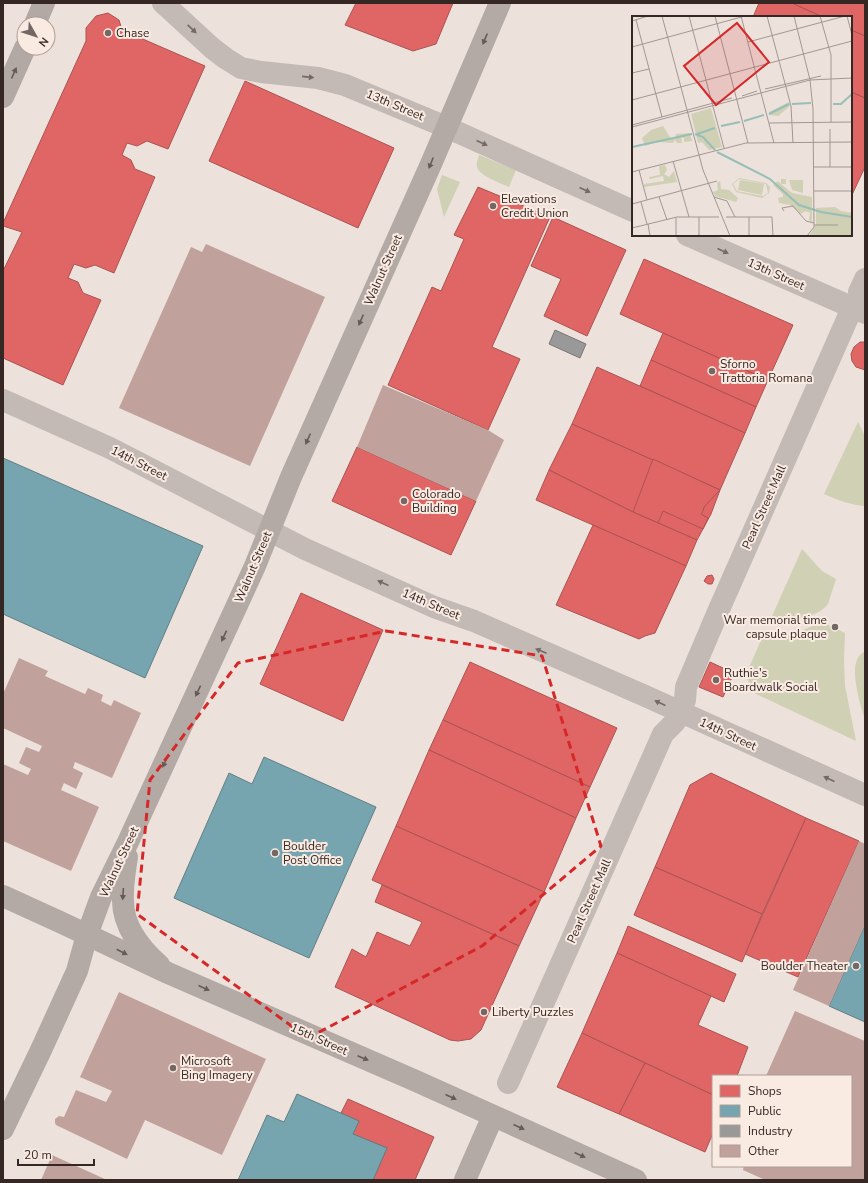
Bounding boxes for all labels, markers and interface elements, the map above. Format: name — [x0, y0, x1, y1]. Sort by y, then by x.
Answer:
north arrow — [16, 16, 56, 56]
inset map — [632, 16, 852, 236]
one-way arrow — [187, 24, 197, 34]
place label: Chase — [116, 25, 149, 41]
marker: Chase — [103, 28, 113, 38]
one-way arrow — [481, 33, 488, 45]
text: N — [35, 34, 52, 50]
one-way arrow — [11, 67, 17, 78]
one-way arrow — [302, 74, 314, 80]
street label: 13th Street — [364, 86, 427, 125]
one-way arrow — [476, 140, 487, 146]
one-way arrow — [427, 157, 433, 169]
one-way arrow — [579, 187, 590, 193]
place label: Elevations Credit Union — [501, 191, 569, 221]
marker: Elevations Credit Union — [488, 201, 498, 211]
street label: Walnut Street — [360, 231, 406, 308]
one-way arrow — [717, 247, 729, 254]
street label: 13th Street — [745, 254, 808, 294]
one-way arrow — [358, 314, 364, 326]
place label: Sforno Trattoria Romana — [720, 356, 813, 386]
marker: Sforno Trattoria Romana — [707, 366, 717, 376]
one-way arrow — [305, 433, 311, 444]
street label: 14th Street — [108, 442, 171, 484]
street label: Pearl Street Mall — [738, 462, 790, 552]
place label: Colorado Building — [412, 486, 461, 516]
marker: Colorado Building — [399, 496, 409, 506]
street label: Walnut Street — [231, 528, 276, 605]
one-way arrow — [376, 580, 388, 586]
street label: 14th Street — [400, 585, 463, 624]
place label: War memorial time capsule plaque — [723, 612, 827, 642]
marker: War memorial time capsule plaque — [830, 622, 840, 632]
one-way arrow — [220, 630, 226, 642]
one-way arrow — [534, 647, 546, 653]
place label: Ruthie's Boardwalk Social — [724, 665, 818, 695]
marker: Ruthie's Boardwalk Social — [711, 675, 721, 685]
one-way arrow — [195, 685, 201, 697]
one-way arrow — [654, 700, 666, 706]
street label: 14th Street — [697, 714, 760, 755]
one-way arrow — [162, 756, 168, 768]
one-way arrow — [823, 776, 835, 782]
street label: Walnut Street — [96, 823, 143, 900]
place label: Boulder Post Office — [283, 838, 342, 868]
marker: Boulder Post Office — [270, 848, 280, 858]
street label: Pearl Street Mall — [563, 856, 615, 946]
one-way arrow — [120, 888, 127, 901]
one-way arrow — [117, 949, 128, 955]
place label: Boulder Theater — [761, 958, 849, 974]
marker: Boulder Theater — [851, 961, 861, 971]
one-way arrow — [198, 986, 210, 992]
place label: Liberty Puzzles — [492, 1004, 574, 1020]
marker: Liberty Puzzles — [479, 1007, 489, 1017]
street label: 15th Street — [288, 1019, 351, 1059]
place label: Microsoft Bing Imagery — [181, 1053, 254, 1083]
one-way arrow — [357, 1055, 368, 1061]
marker: Microsoft Bing Imagery — [168, 1063, 178, 1073]
legend — [712, 1075, 852, 1167]
text: Shops — [748, 1083, 782, 1099]
one-way arrow — [446, 1094, 457, 1100]
text: Public — [748, 1103, 782, 1119]
text: Industry — [748, 1123, 793, 1139]
one-way arrow — [513, 1124, 525, 1130]
scale bar — [18, 1141, 94, 1167]
text: Other — [748, 1143, 780, 1159]
text: 20 m — [24, 1147, 52, 1163]
one-way arrow — [574, 1152, 586, 1158]

